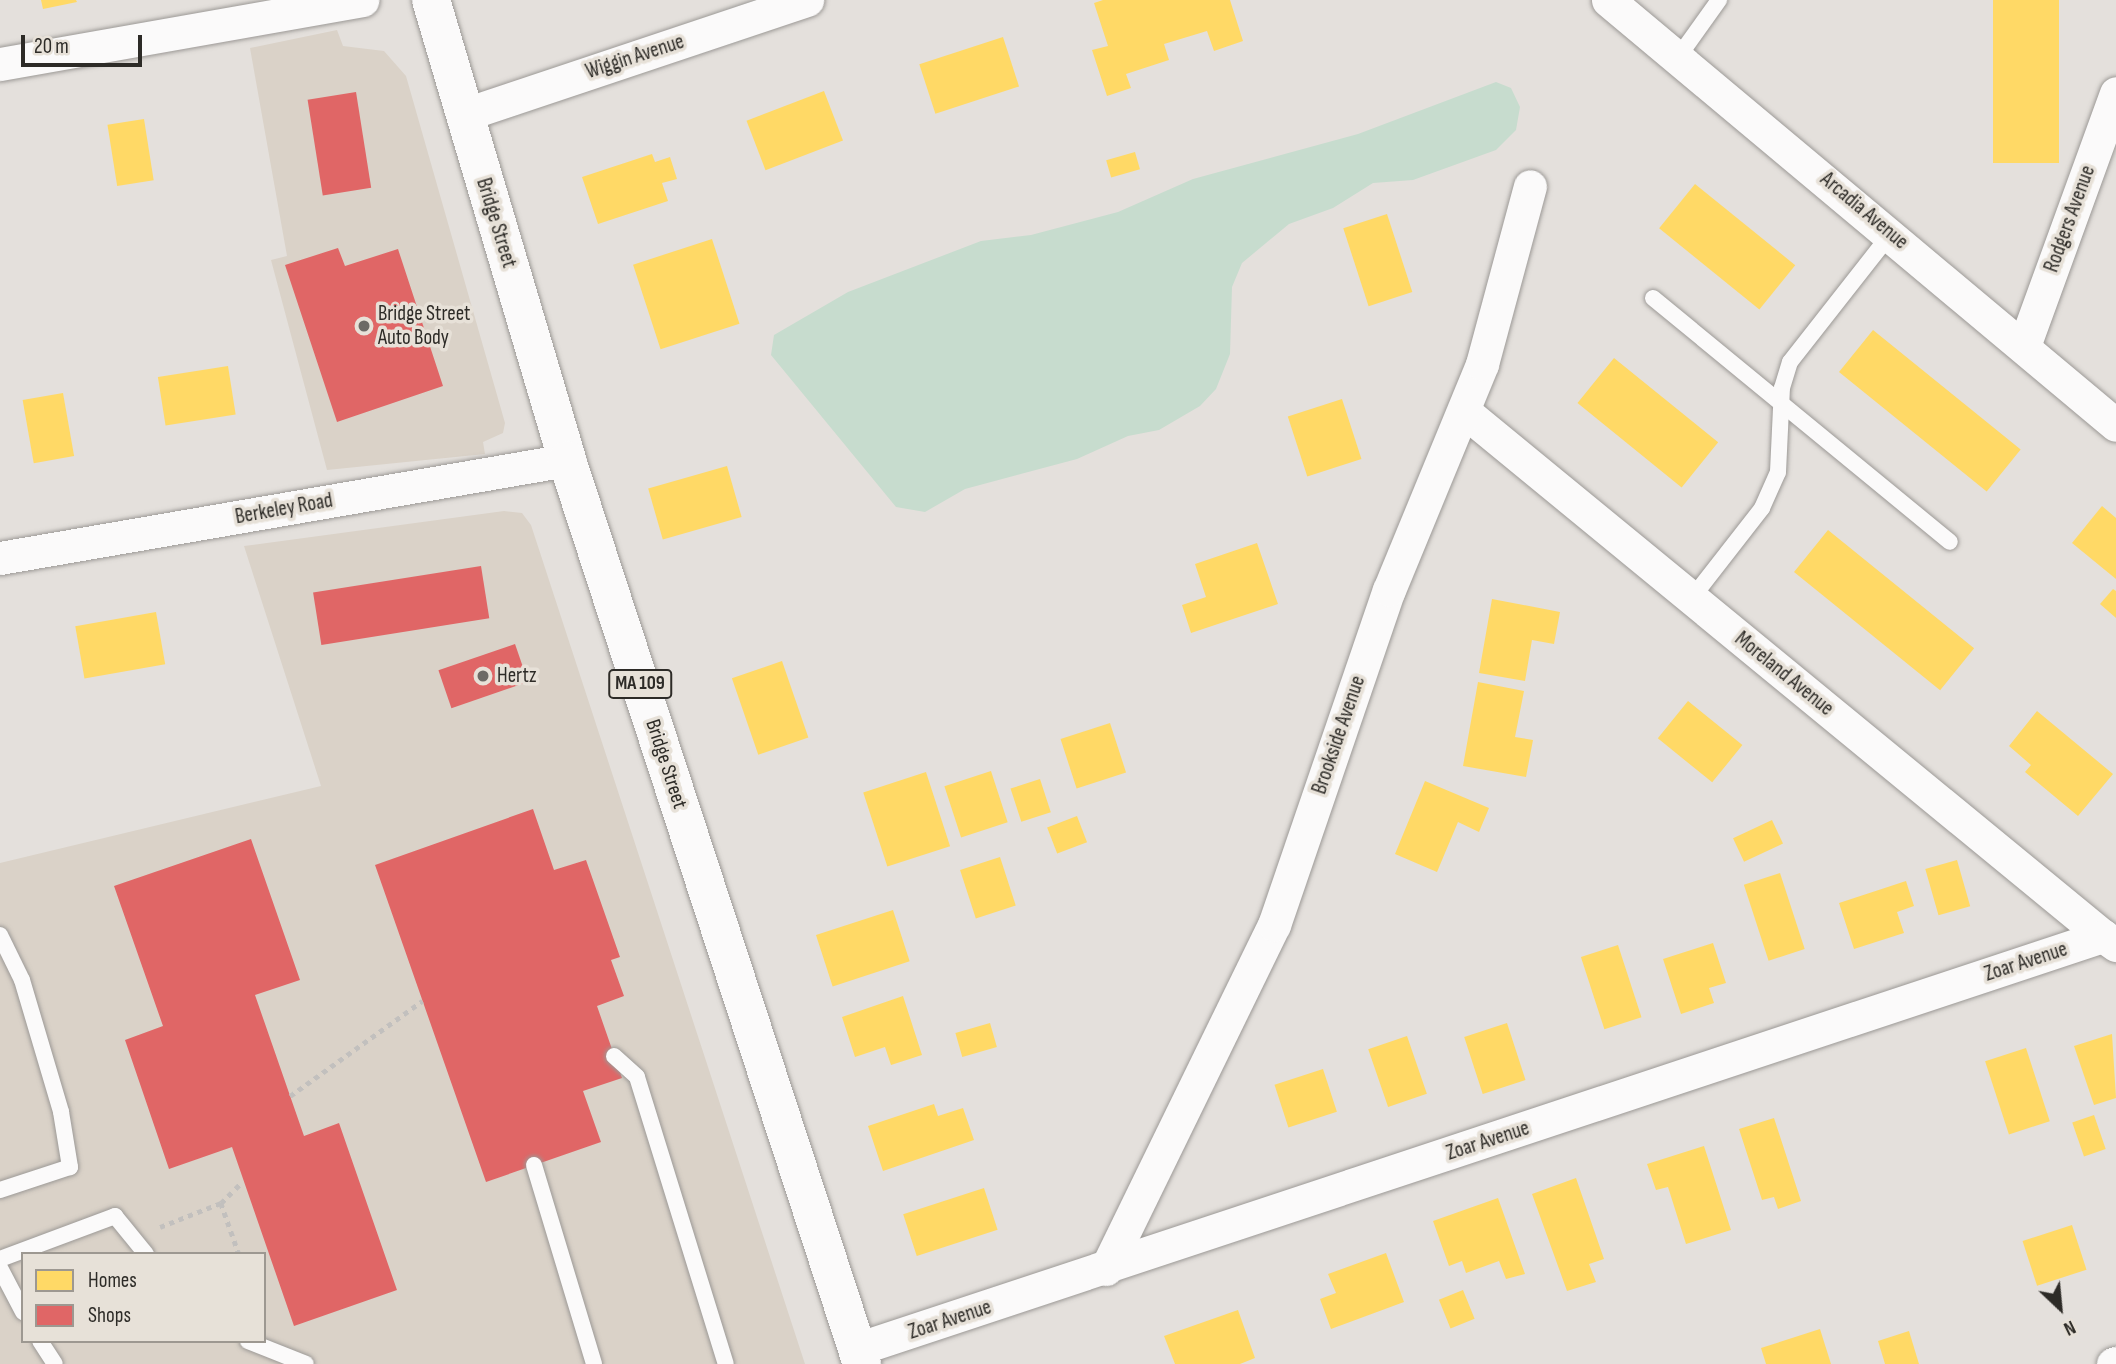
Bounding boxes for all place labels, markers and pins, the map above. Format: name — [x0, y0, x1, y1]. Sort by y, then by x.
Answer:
place label: Bridge Street Auto Body — [378, 301, 470, 351]
marker: Bridge Street Auto Body — [356, 318, 372, 334]
place label: Hertz — [497, 663, 536, 689]
marker: Hertz — [475, 668, 491, 684]

